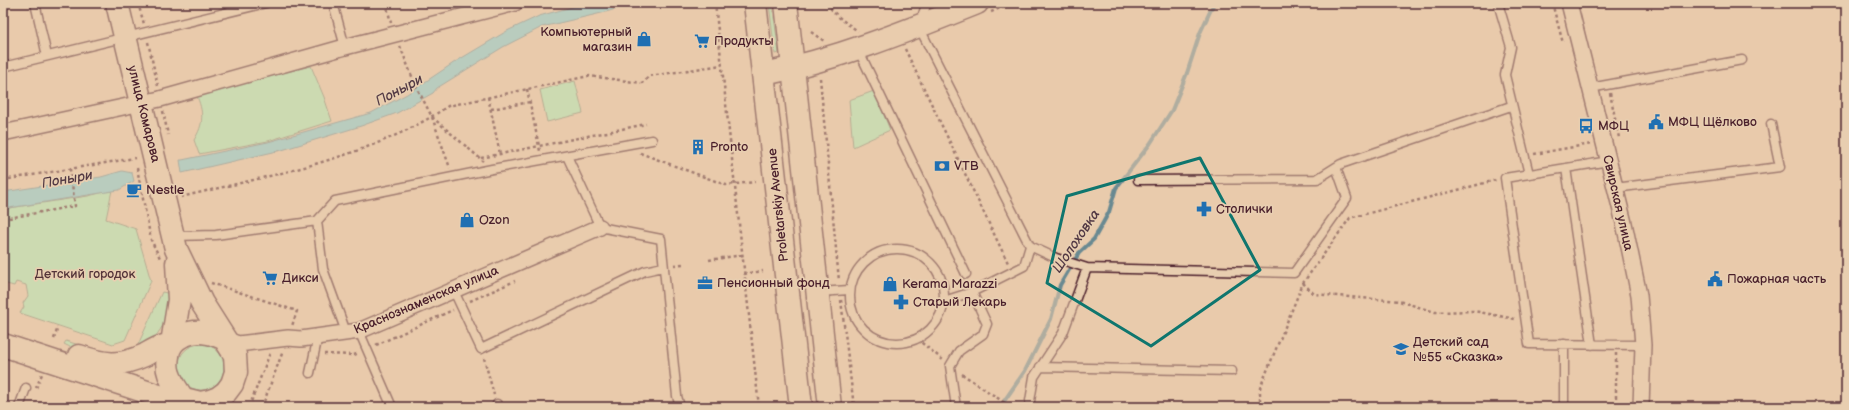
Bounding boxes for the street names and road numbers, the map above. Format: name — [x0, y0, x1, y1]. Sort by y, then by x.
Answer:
street label: улица Комарова — [124, 64, 164, 165]
street label: Proletarskiy Avenue — [764, 147, 792, 263]
street label: Свирская улица — [1599, 154, 1637, 253]
street label: Краснознаменская улица — [351, 262, 501, 338]

